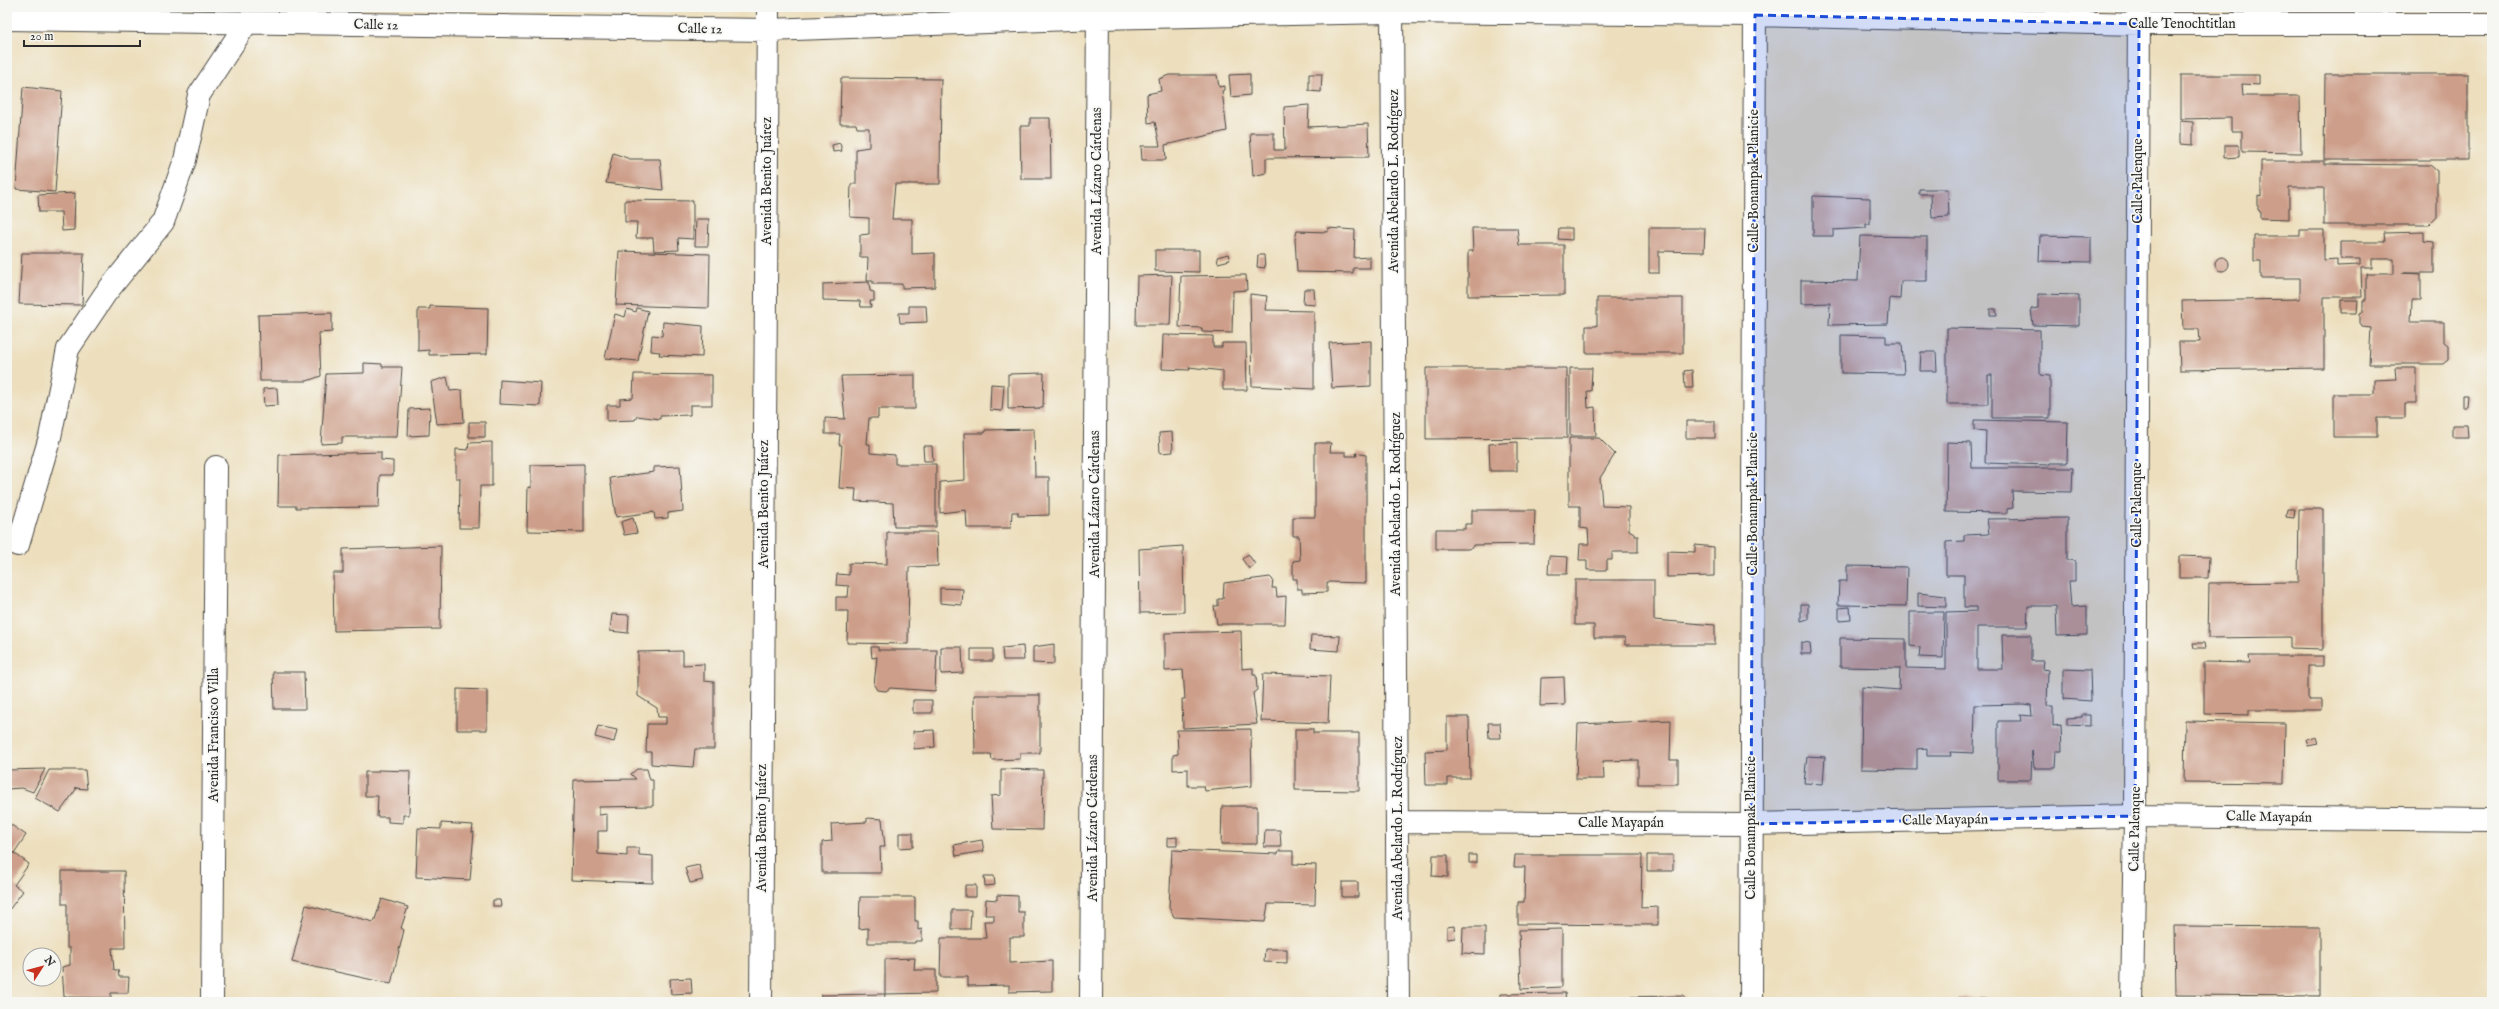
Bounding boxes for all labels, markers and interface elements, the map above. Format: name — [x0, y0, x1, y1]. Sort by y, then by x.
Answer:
street label: Calle Tenochtitlan — [2128, 15, 2236, 33]
street label: Calle 12 — [353, 16, 399, 34]
street label: Calle 12 — [677, 20, 723, 38]
scale bar — [24, 22, 140, 48]
text: 20 m — [30, 29, 53, 44]
street label: Avenida Abelardo L. Rodríguez — [1385, 88, 1403, 274]
street label: Avenida Lázaro Cárdenas — [1088, 107, 1106, 256]
street label: Calle Bonampak Planicie — [1745, 109, 1763, 253]
street label: Avenida Benito Juárez — [758, 116, 776, 246]
street label: Calle Palenque — [2129, 138, 2147, 224]
street label: Avenida Abelardo L. Rodríguez — [1387, 411, 1405, 597]
street label: Avenida Lázaro Cárdenas — [1086, 430, 1104, 579]
street label: Calle Bonampak Planicie — [1744, 432, 1762, 576]
street label: Avenida Benito Juárez — [755, 439, 773, 569]
street label: Calle Palenque — [2128, 462, 2146, 548]
street label: Avenida Francisco Villa — [205, 667, 223, 803]
street label: Avenida Abelardo L. Rodríguez — [1389, 735, 1407, 921]
street label: Avenida Lázaro Cárdenas — [1084, 754, 1102, 903]
street label: Calle Bonampak Planicie — [1742, 756, 1760, 900]
street label: Avenida Benito Juárez — [753, 763, 771, 893]
street label: Calle Palenque — [2125, 786, 2145, 872]
street label: Calle Mayapán — [2226, 807, 2313, 827]
street label: Calle Mayapán — [1902, 810, 1989, 830]
street label: Calle Mayapán — [1578, 814, 1665, 832]
north arrow — [22, 947, 62, 987]
text: N — [40, 953, 58, 970]

